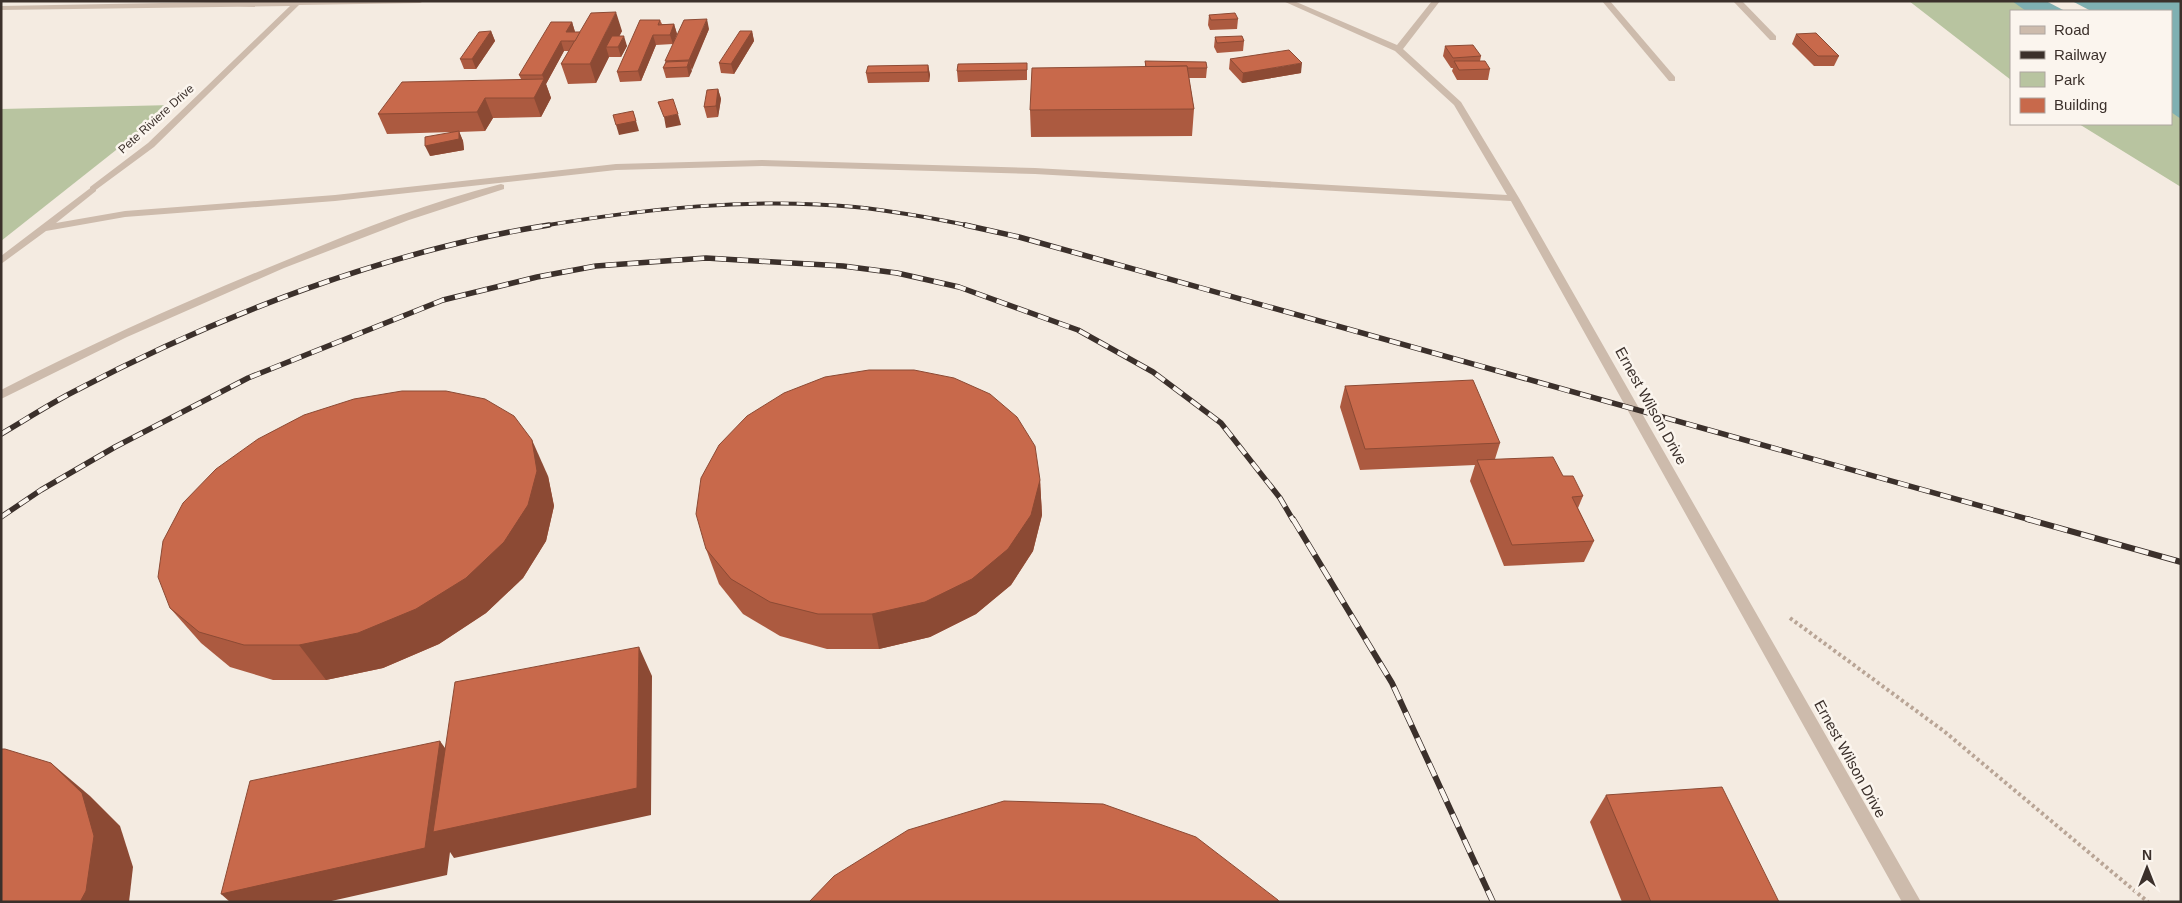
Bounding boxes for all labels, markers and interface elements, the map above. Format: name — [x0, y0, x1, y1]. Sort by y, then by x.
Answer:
legend — [2010, 10, 2172, 125]
text: Road — [2054, 21, 2090, 38]
text: Railway — [2054, 46, 2107, 63]
text: Park — [2054, 71, 2085, 88]
street label: Pete Riviere Drive — [115, 81, 197, 157]
text: Building — [2054, 96, 2107, 113]
street label: Ernest Wilson Drive — [1612, 344, 1691, 467]
street label: Ernest Wilson Drive — [1811, 697, 1890, 820]
north arrow — [2122, 843, 2172, 893]
text: N — [2142, 847, 2152, 863]

